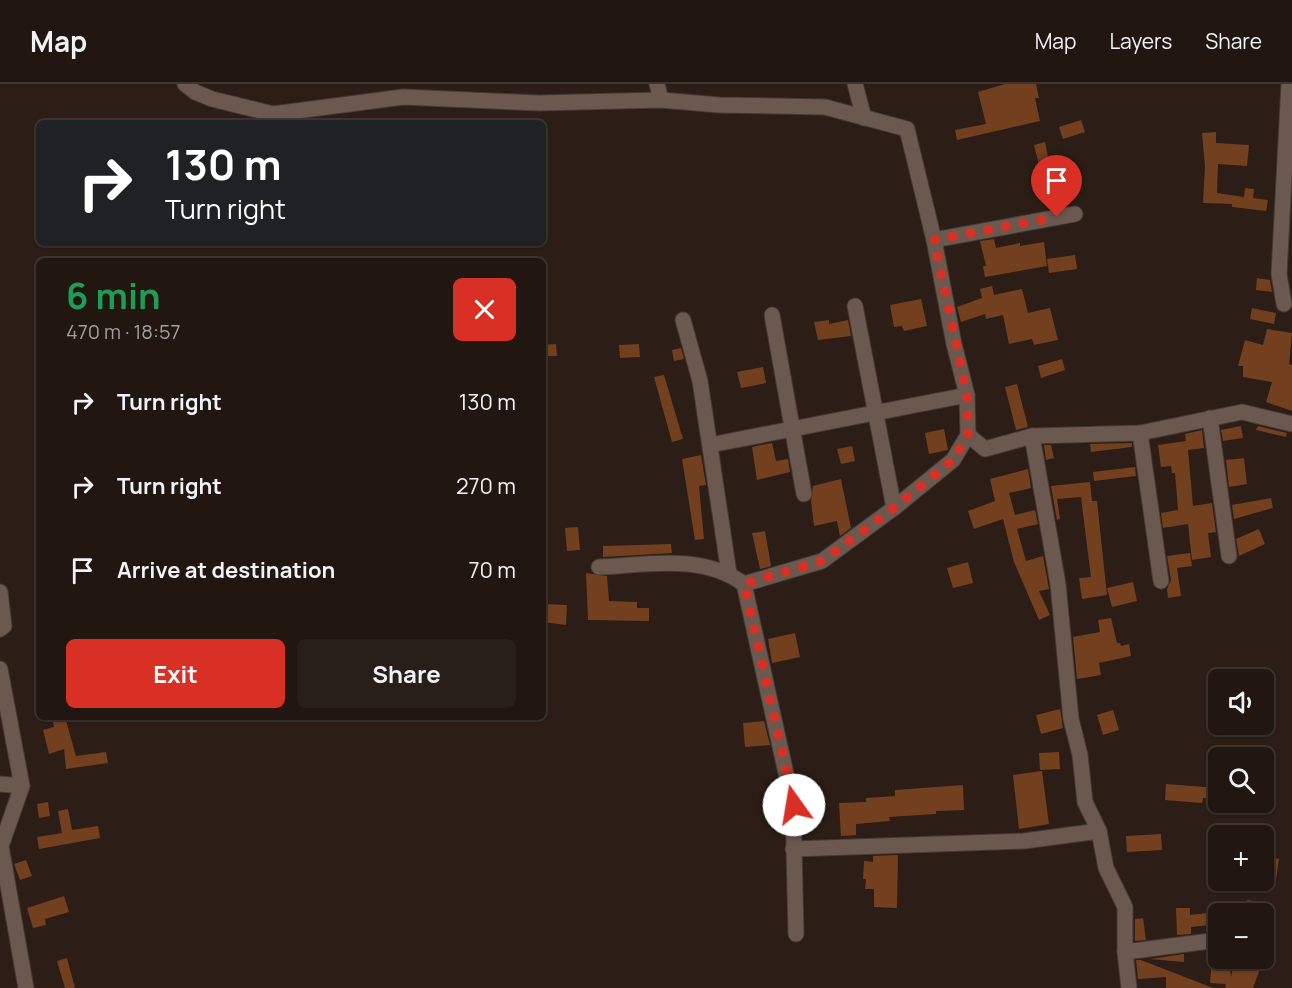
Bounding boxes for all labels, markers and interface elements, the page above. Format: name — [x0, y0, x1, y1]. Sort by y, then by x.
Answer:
text: Map — [30, 22, 87, 60]
text: Map — [1035, 27, 1076, 55]
text: Layers — [1109, 27, 1172, 55]
text: Share — [1205, 27, 1262, 55]
text: 130 m — [165, 135, 282, 193]
icon: right — [66, 144, 144, 222]
pin — [1031, 155, 1082, 217]
icon: arrive — [1040, 164, 1073, 197]
text: Turn right — [165, 190, 286, 227]
text: 6 min — [66, 271, 161, 320]
button: close — [453, 278, 516, 341]
text: 470 m · 18:57 — [66, 318, 181, 345]
icon: right — [66, 386, 99, 419]
text: Turn right — [117, 387, 222, 417]
text: 130 m — [459, 387, 516, 417]
icon: right — [66, 470, 99, 503]
text: Turn right — [117, 471, 222, 501]
text: 270 m — [456, 471, 516, 501]
icon: arrive — [66, 554, 99, 587]
text: Arrive at destination — [117, 555, 335, 585]
text: 70 m — [468, 555, 516, 585]
button: Exit — [66, 639, 285, 708]
button: Share — [297, 639, 516, 708]
map controls — [1208, 669, 1274, 969]
button: sound — [1208, 669, 1274, 735]
button: search — [1208, 747, 1274, 813]
position arrow — [762, 773, 826, 837]
button: + — [1208, 825, 1274, 891]
button: − — [1208, 903, 1274, 969]

